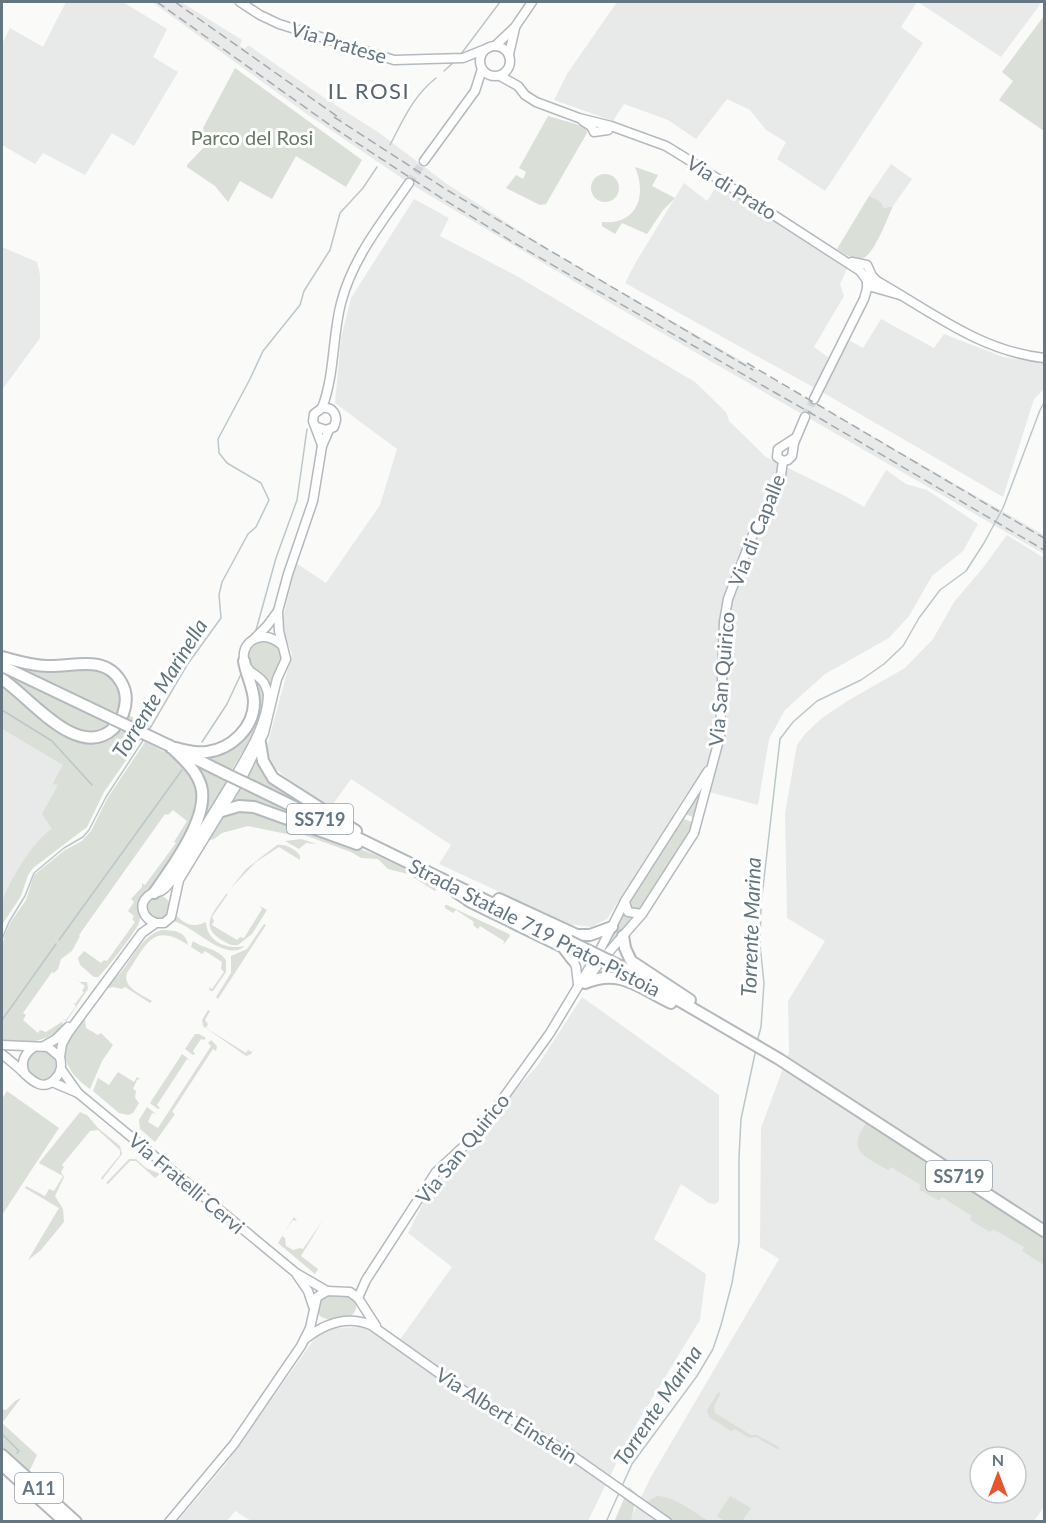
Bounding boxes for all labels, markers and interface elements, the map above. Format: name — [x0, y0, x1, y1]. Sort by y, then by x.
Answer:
street label: Via Pratese — [288, 16, 390, 68]
district label: IL ROSI — [328, 77, 410, 104]
park label: Parco del Rosi — [191, 125, 313, 149]
street label: Via di Prato — [683, 150, 781, 224]
street label: Via di Capalle — [723, 470, 789, 590]
street label: Via San Quirico — [703, 611, 739, 747]
water label: Torrente Marinella — [106, 614, 212, 762]
road number: SS719 — [287, 804, 353, 834]
street label: Strada Statale 719 Prato-Pistoia — [405, 853, 665, 1001]
water label: Torrente Marina — [735, 857, 765, 997]
street label: Via San Quirico — [410, 1088, 514, 1208]
street label: Via Fratelli Cervi — [124, 1128, 250, 1238]
road number: SS719 — [926, 1161, 992, 1191]
water label: Torrente Marina — [608, 1340, 706, 1470]
street label: Via Albert Einstein — [432, 1362, 582, 1468]
north arrow — [968, 1445, 1028, 1505]
text: N — [992, 1450, 1004, 1469]
road number: A11 — [15, 1473, 63, 1503]

